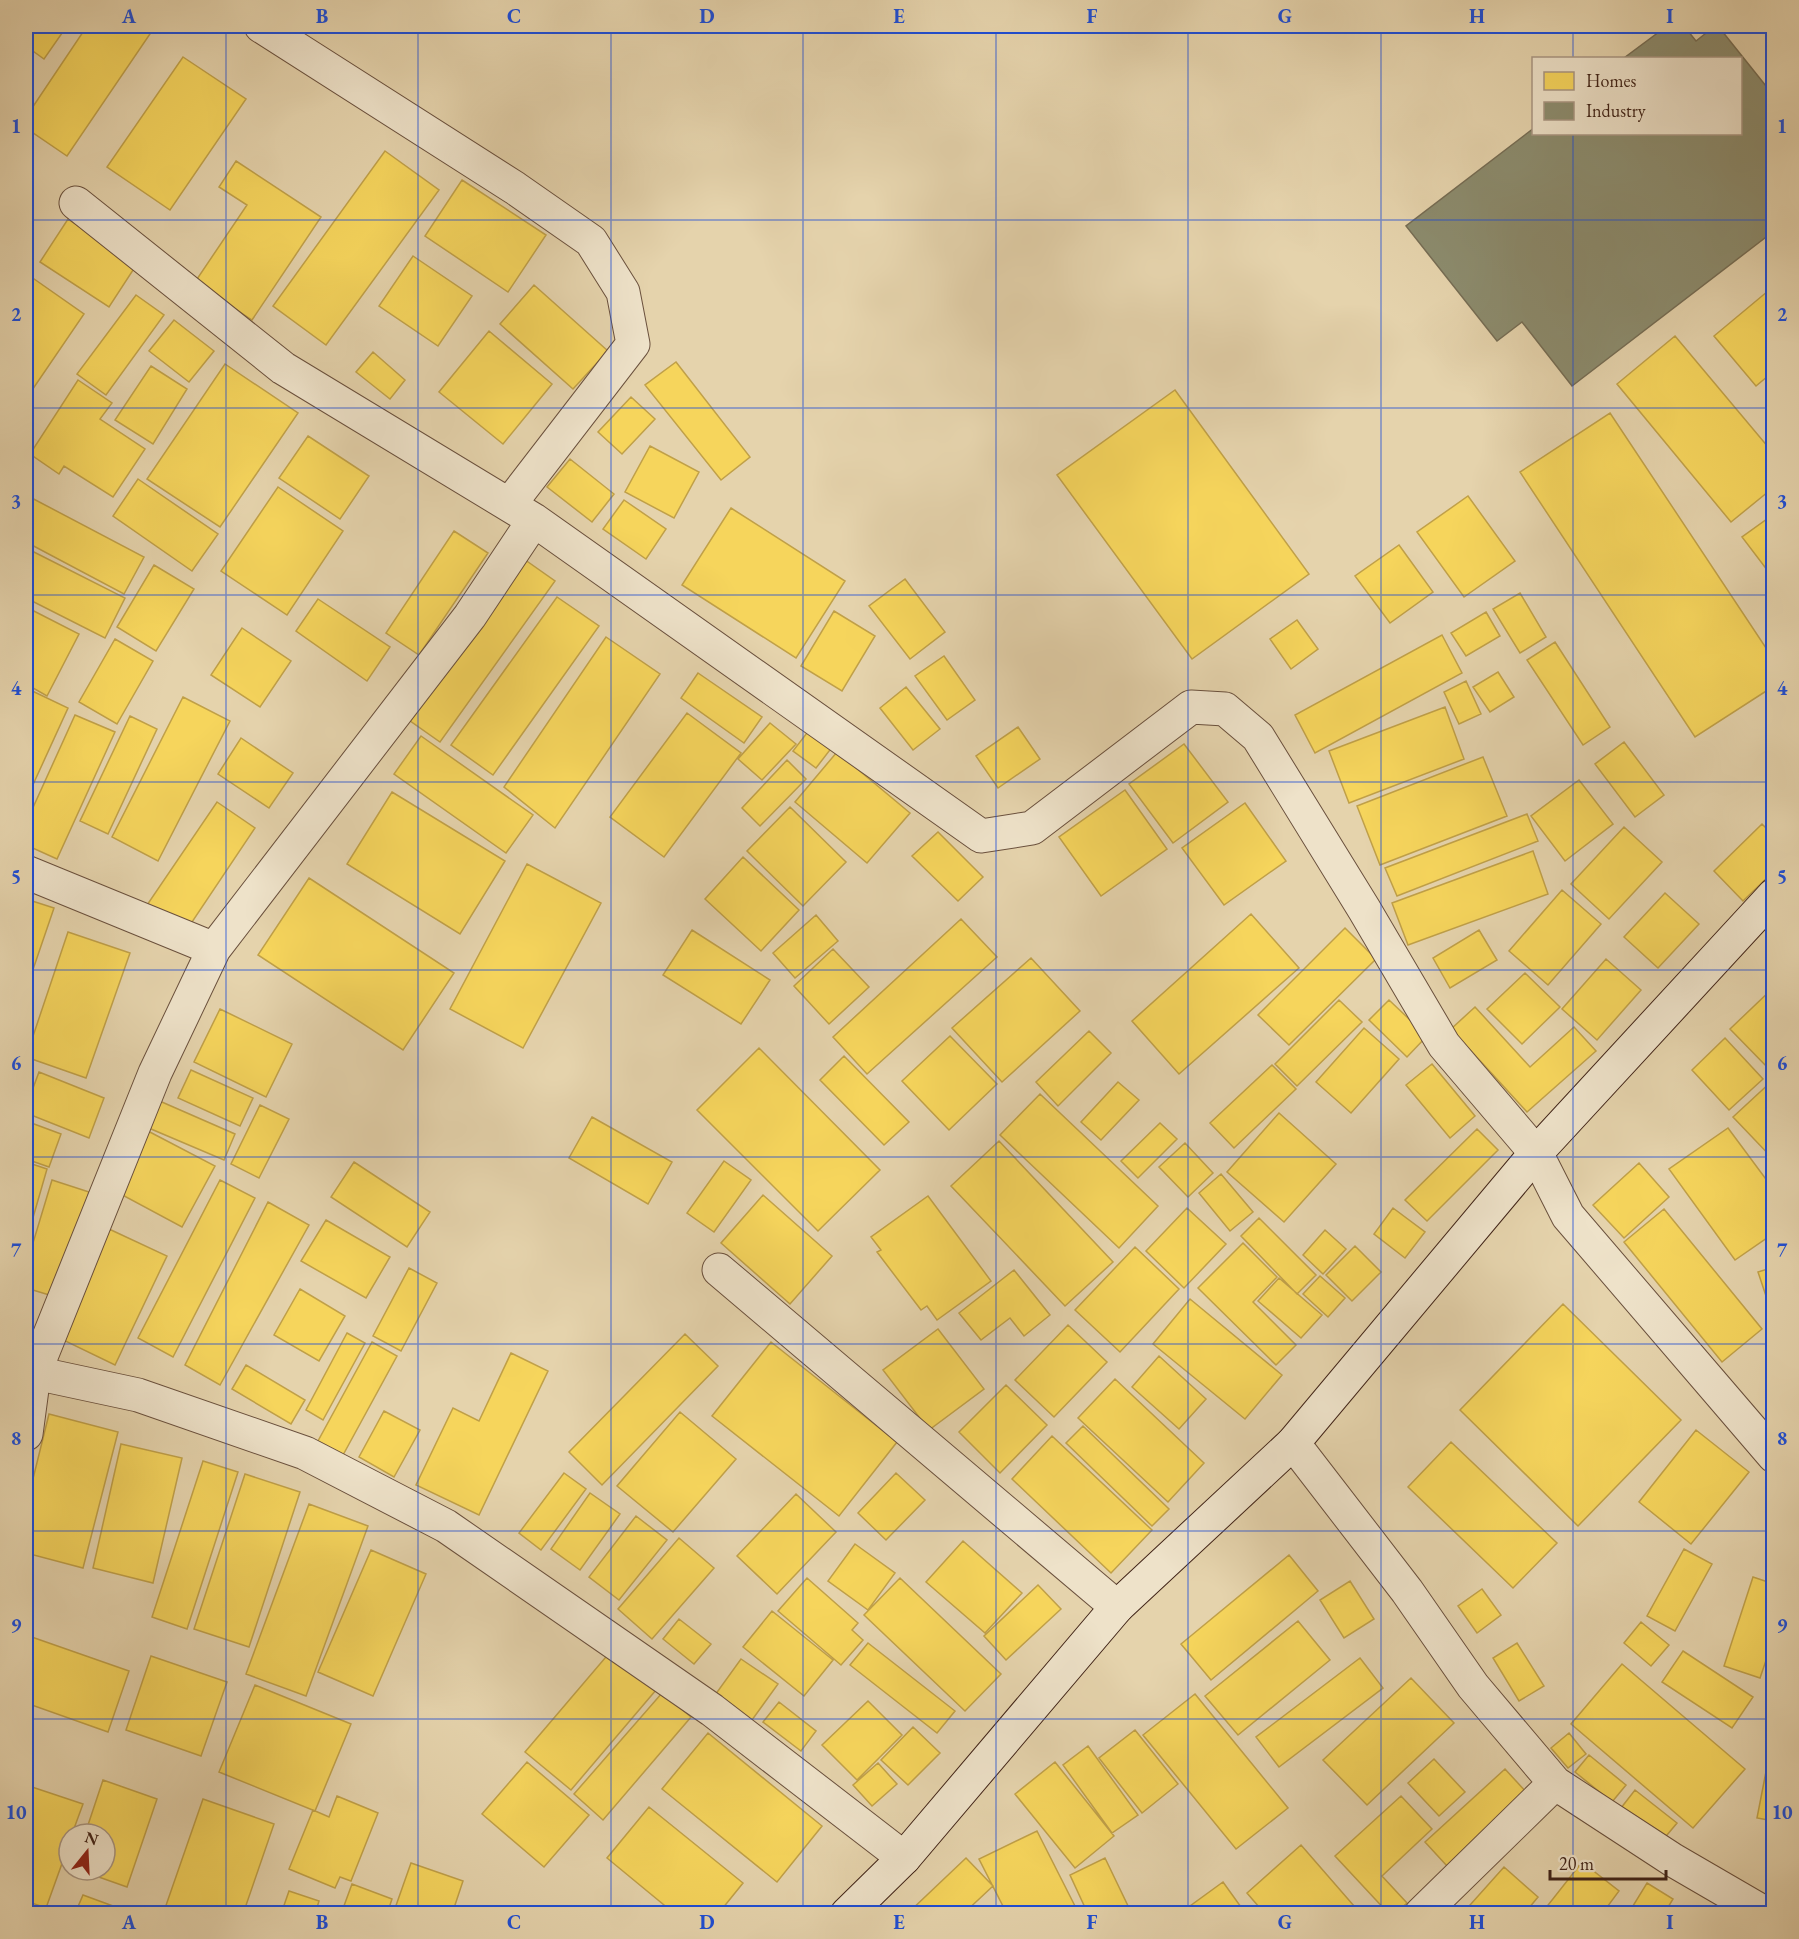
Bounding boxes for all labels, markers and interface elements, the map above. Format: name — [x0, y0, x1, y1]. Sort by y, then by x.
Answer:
text: A — [121, 3, 137, 29]
text: B — [316, 3, 328, 29]
text: C — [507, 3, 521, 29]
text: D — [699, 3, 715, 29]
text: E — [893, 3, 905, 29]
text: F — [1087, 3, 1098, 29]
text: G — [1278, 3, 1292, 29]
text: H — [1469, 3, 1485, 29]
text: I — [1666, 3, 1674, 29]
legend — [1532, 57, 1742, 135]
text: Homes — [1586, 69, 1637, 92]
text: Industry — [1586, 99, 1646, 122]
text: 1 — [11, 113, 21, 139]
text: 1 — [1777, 113, 1787, 139]
text: 2 — [11, 301, 22, 327]
text: 2 — [1777, 301, 1788, 327]
text: 3 — [11, 488, 21, 514]
text: 3 — [1777, 488, 1787, 514]
text: 4 — [11, 675, 22, 701]
text: 4 — [1777, 675, 1788, 701]
text: 5 — [11, 863, 21, 889]
text: 5 — [1777, 863, 1787, 889]
text: 6 — [11, 1050, 22, 1076]
text: 6 — [1777, 1050, 1788, 1076]
text: 7 — [11, 1237, 22, 1263]
text: 7 — [1777, 1237, 1788, 1263]
text: 8 — [11, 1425, 21, 1451]
text: 8 — [1777, 1425, 1787, 1451]
text: 9 — [11, 1612, 22, 1638]
text: 9 — [1777, 1612, 1788, 1638]
text: 10 — [5, 1799, 27, 1825]
text: 10 — [1771, 1799, 1793, 1825]
north arrow — [57, 1822, 117, 1882]
text: N — [82, 1826, 101, 1850]
scale bar — [1550, 1843, 1666, 1881]
text: 20 m — [1559, 1852, 1594, 1875]
text: A — [121, 1909, 137, 1935]
text: B — [316, 1909, 328, 1935]
text: C — [507, 1909, 521, 1935]
text: D — [699, 1909, 715, 1935]
text: E — [893, 1909, 905, 1935]
text: F — [1087, 1909, 1098, 1935]
text: G — [1278, 1909, 1292, 1935]
text: H — [1469, 1909, 1485, 1935]
text: I — [1666, 1909, 1674, 1935]

